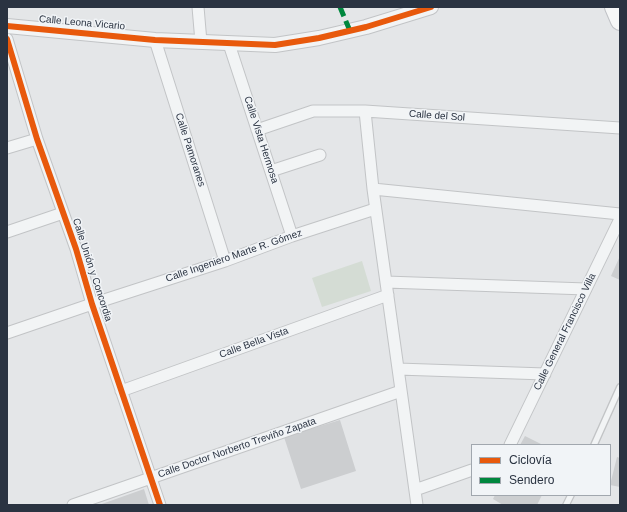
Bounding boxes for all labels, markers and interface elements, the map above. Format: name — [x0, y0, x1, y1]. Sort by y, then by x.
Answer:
street label: Calle Leona Vicario — [38, 13, 126, 33]
street label: Calle Vista Hermosa — [241, 95, 281, 185]
street label: Calle del Sol — [409, 108, 465, 124]
street label: Calle Pamoranes — [172, 112, 208, 188]
street label: Calle Unión y Concordia — [70, 217, 114, 323]
street label: Calle Ingeniero Marte R. Gómez — [164, 227, 304, 285]
street label: Calle General Francisco Villa — [531, 272, 599, 392]
street label: Calle Bella Vista — [218, 325, 290, 361]
street label: Calle Doctor Norberto Treviño Zapata — [156, 415, 318, 481]
legend — [471, 444, 611, 496]
text: Ciclovía — [509, 453, 552, 467]
text: Sendero — [509, 473, 554, 487]

